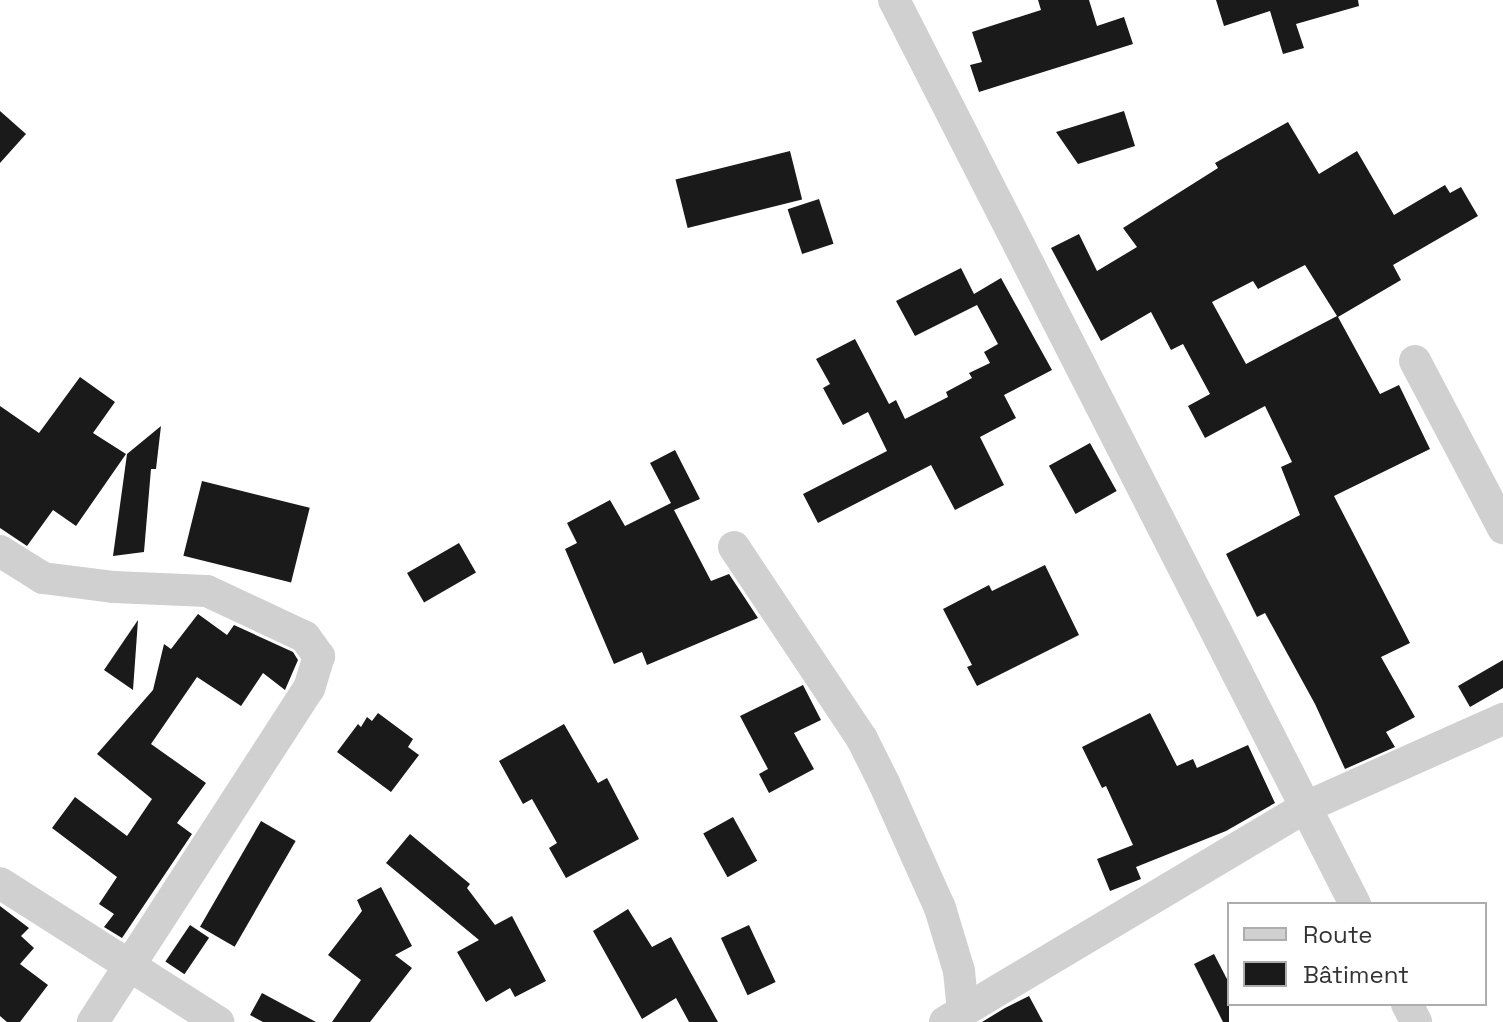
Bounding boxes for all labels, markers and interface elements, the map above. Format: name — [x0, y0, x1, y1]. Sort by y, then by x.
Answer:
legend — [1227, 902, 1487, 1006]
text: Route — [1303, 919, 1372, 950]
text: Bâtiment — [1303, 959, 1409, 990]

